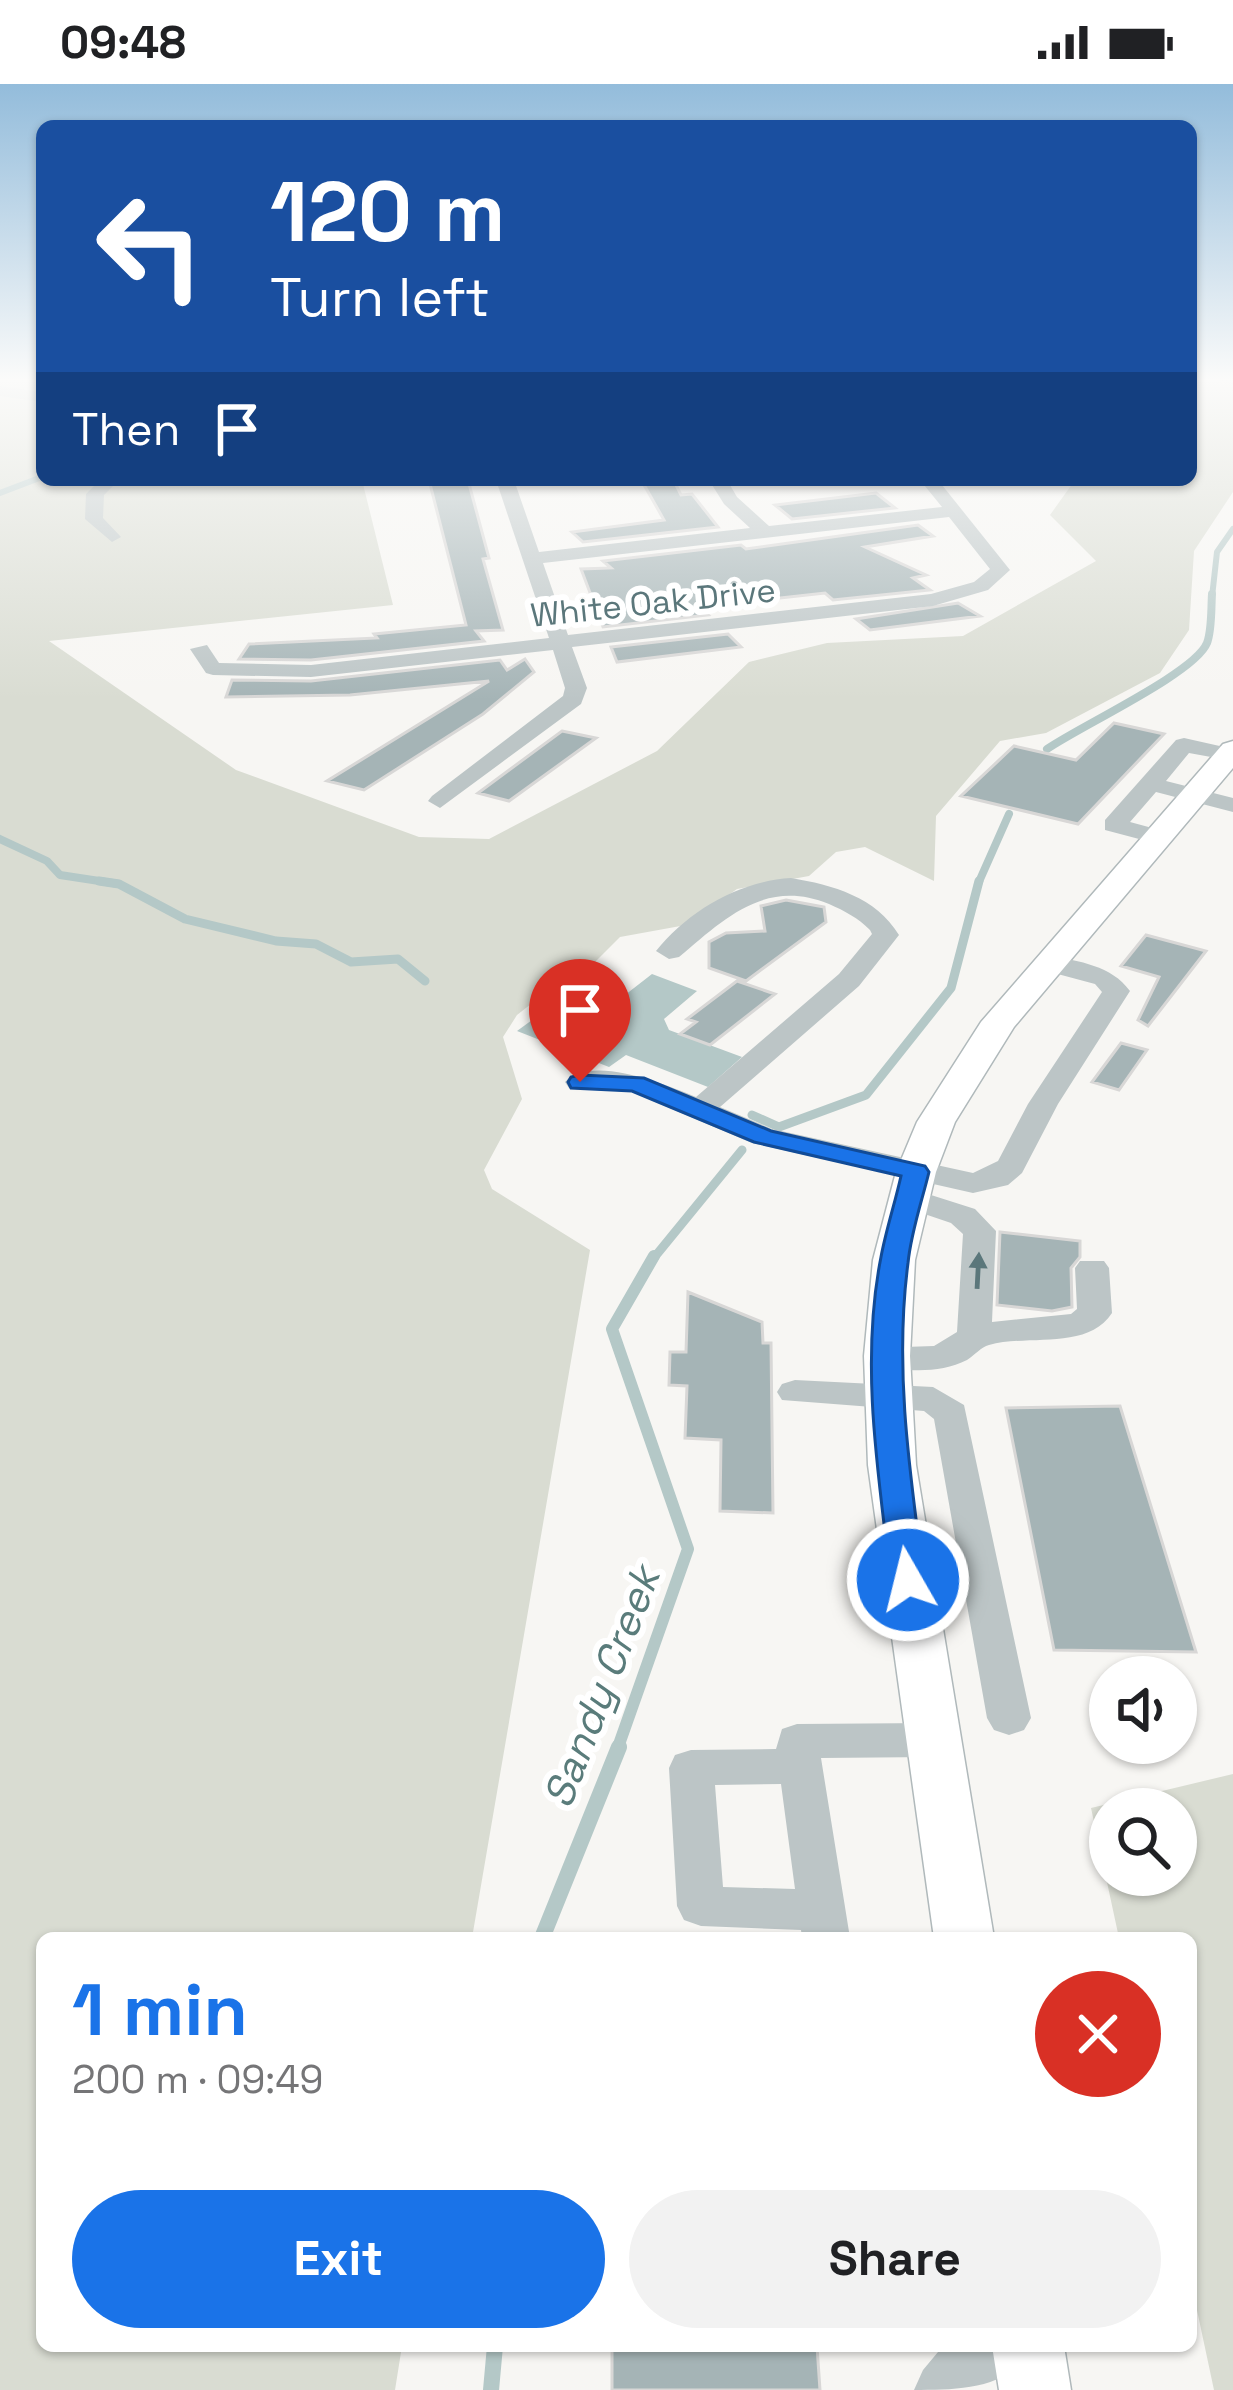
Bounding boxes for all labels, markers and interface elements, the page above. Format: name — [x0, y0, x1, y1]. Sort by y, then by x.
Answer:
text: 09:48 — [60, 14, 186, 71]
text: 120 m — [270, 158, 505, 266]
icon: left — [72, 168, 228, 324]
text: Turn left — [270, 263, 490, 332]
icon: arrive — [204, 396, 270, 462]
text: Then — [72, 401, 180, 458]
street label: White Oak Drive — [529, 569, 778, 637]
pin — [529, 959, 631, 1082]
icon: arrive — [547, 977, 613, 1043]
one-way arrow — [968, 1252, 987, 1289]
position arrow — [845, 1517, 971, 1643]
water label: Sandy Creek — [531, 1555, 673, 1815]
map controls — [1089, 1656, 1197, 1896]
button: sound — [1089, 1656, 1197, 1764]
button: search — [1089, 1788, 1197, 1896]
text: 1 min — [72, 1964, 248, 2056]
button: close — [1035, 1971, 1161, 2097]
text: 200 m · 09:49 — [72, 2055, 323, 2104]
button: Exit — [72, 2190, 605, 2328]
button: Share — [629, 2190, 1161, 2328]

